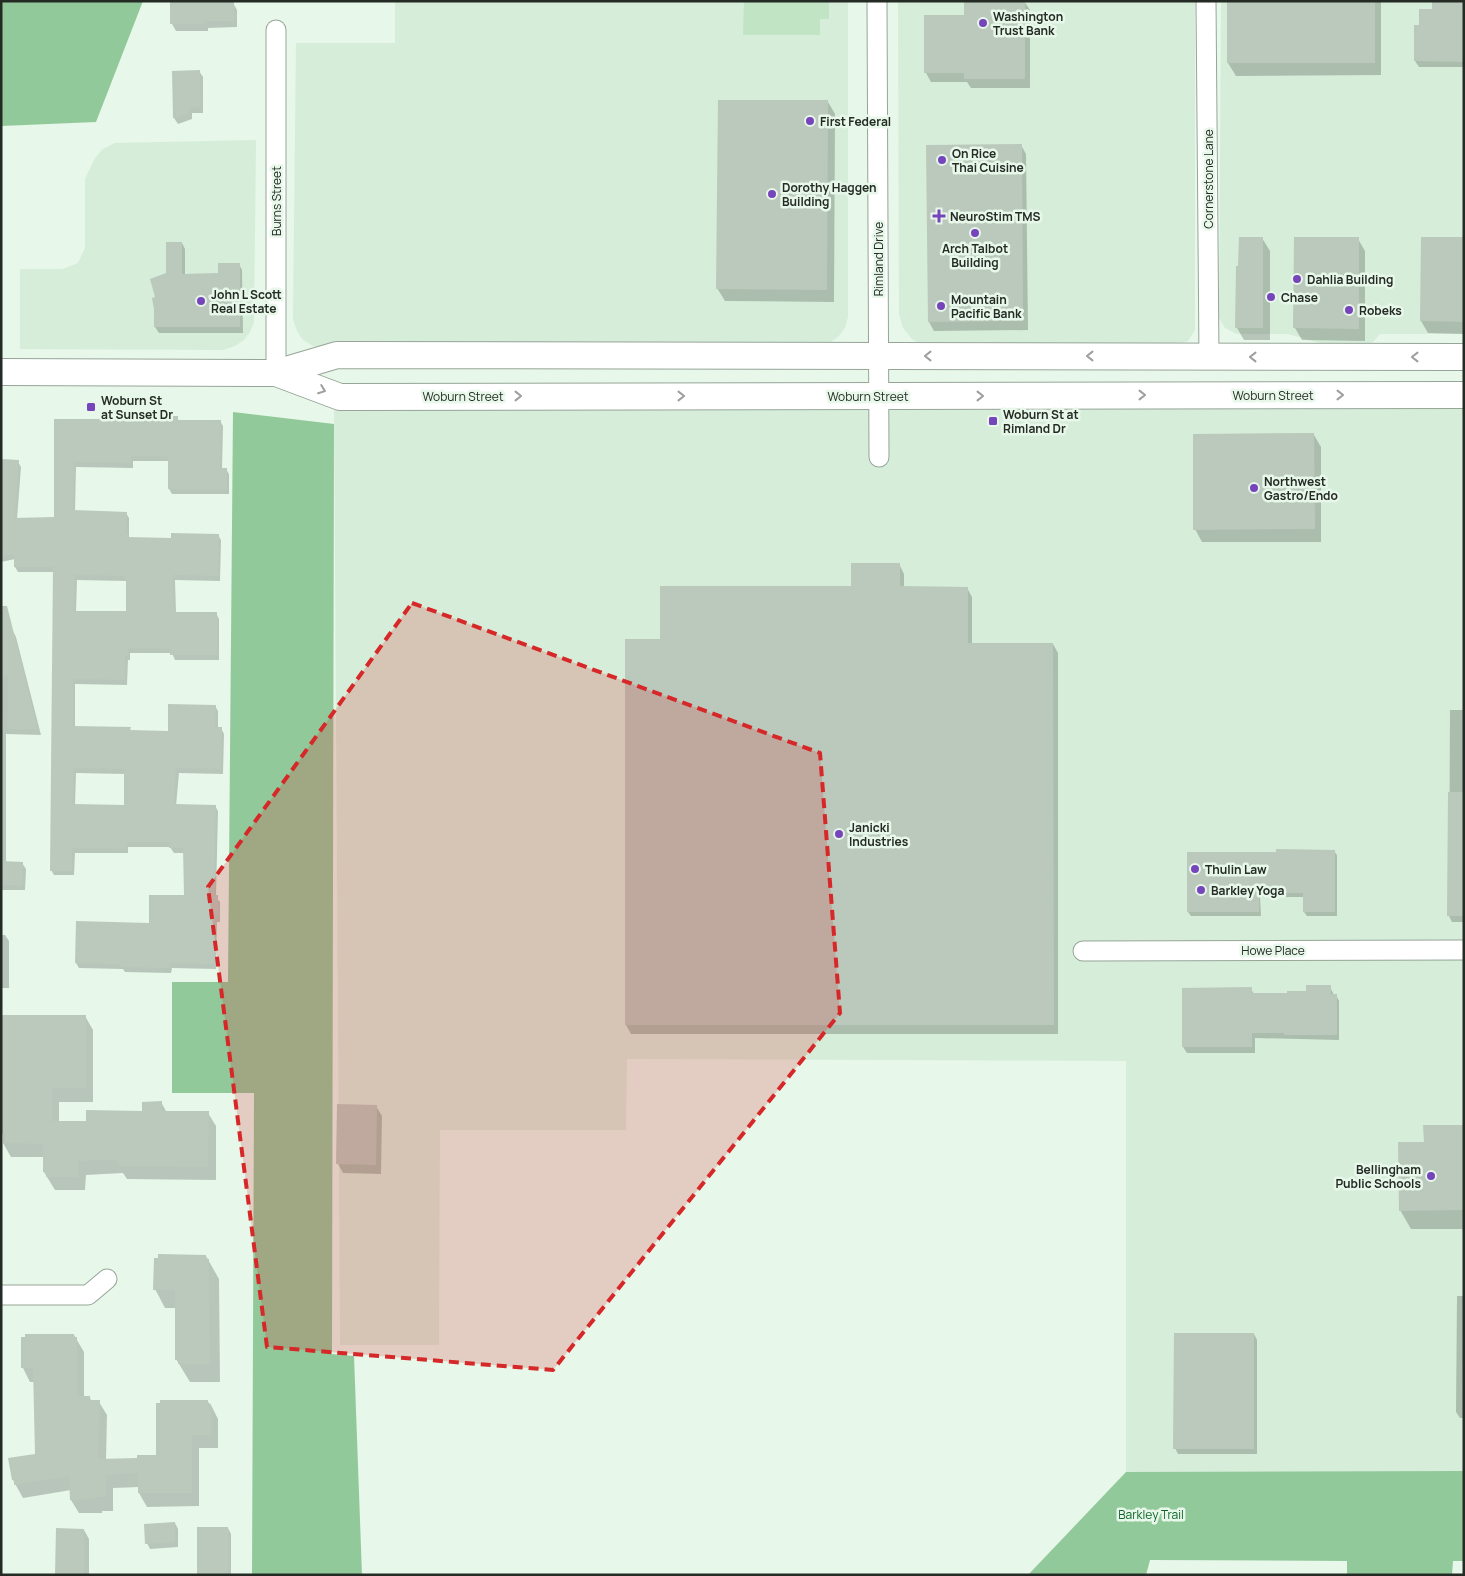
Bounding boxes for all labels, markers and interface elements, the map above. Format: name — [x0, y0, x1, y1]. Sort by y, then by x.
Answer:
place label: Washington Trust Bank — [993, 8, 1063, 39]
marker: Washington Trust Bank — [977, 17, 989, 29]
place label: First Federal — [820, 113, 891, 130]
marker: First Federal — [804, 115, 816, 127]
street label: Cornerstone Lane — [1200, 129, 1217, 229]
place label: On Rice Thai Cuisine — [952, 145, 1024, 176]
marker: On Rice Thai Cuisine — [936, 154, 948, 166]
street label: Burns Street — [268, 166, 285, 236]
place label: Dorothy Haggen Building — [782, 179, 877, 210]
marker: Dorothy Haggen Building — [766, 188, 778, 200]
place label: NeuroStim TMS — [950, 208, 1041, 225]
marker: NeuroStim TMS — [932, 209, 946, 223]
street label: Rimland Drive — [870, 222, 887, 296]
marker: Arch Talbot Building — [969, 227, 981, 239]
place label: Arch Talbot Building — [942, 240, 1008, 271]
place label: Dahlia Building — [1307, 271, 1393, 288]
marker: Dahlia Building — [1291, 273, 1303, 285]
place label: John L Scott Real Estate — [211, 286, 282, 317]
place label: Chase — [1281, 289, 1318, 306]
place label: Mountain Pacific Bank — [951, 291, 1022, 322]
marker: Chase — [1265, 291, 1277, 303]
marker: John L Scott Real Estate — [195, 295, 207, 307]
marker: Mountain Pacific Bank — [935, 300, 947, 312]
place label: Robeks — [1359, 302, 1402, 319]
marker: Robeks — [1343, 304, 1355, 316]
one-way arrow — [923, 351, 931, 361]
one-way arrow — [1086, 351, 1094, 361]
one-way arrow — [1248, 352, 1256, 362]
one-way arrow — [1411, 352, 1418, 362]
one-way arrow — [317, 384, 326, 394]
street label: Woburn Street — [1233, 387, 1314, 404]
street label: Woburn Street — [423, 388, 504, 405]
street label: Woburn Street — [828, 388, 909, 405]
one-way arrow — [1138, 390, 1146, 400]
one-way arrow — [1336, 390, 1344, 400]
one-way arrow — [515, 391, 523, 401]
one-way arrow — [678, 391, 685, 401]
one-way arrow — [976, 391, 984, 401]
place label: Woburn St at Sunset Dr — [101, 392, 173, 423]
marker: Woburn St at Sunset Dr — [85, 401, 97, 413]
place label: Woburn St at Rimland Dr — [1003, 406, 1079, 437]
marker: Woburn St at Rimland Dr — [987, 415, 999, 427]
place label: Northwest Gastro/Endo — [1264, 473, 1338, 504]
marker: Northwest Gastro/Endo — [1248, 482, 1260, 494]
place label: Janicki Industries — [849, 819, 909, 850]
marker: Janicki Industries — [833, 828, 845, 840]
place label: Thulin Law — [1205, 861, 1267, 878]
marker: Thulin Law — [1189, 863, 1201, 875]
place label: Barkley Yoga — [1211, 882, 1284, 899]
marker: Barkley Yoga — [1195, 884, 1207, 896]
street label: Howe Place — [1241, 942, 1305, 959]
place label: Bellingham Public Schools — [1335, 1161, 1421, 1192]
marker: Bellingham Public Schools — [1425, 1170, 1437, 1182]
park label: Barkley Trail — [1118, 1506, 1184, 1523]

